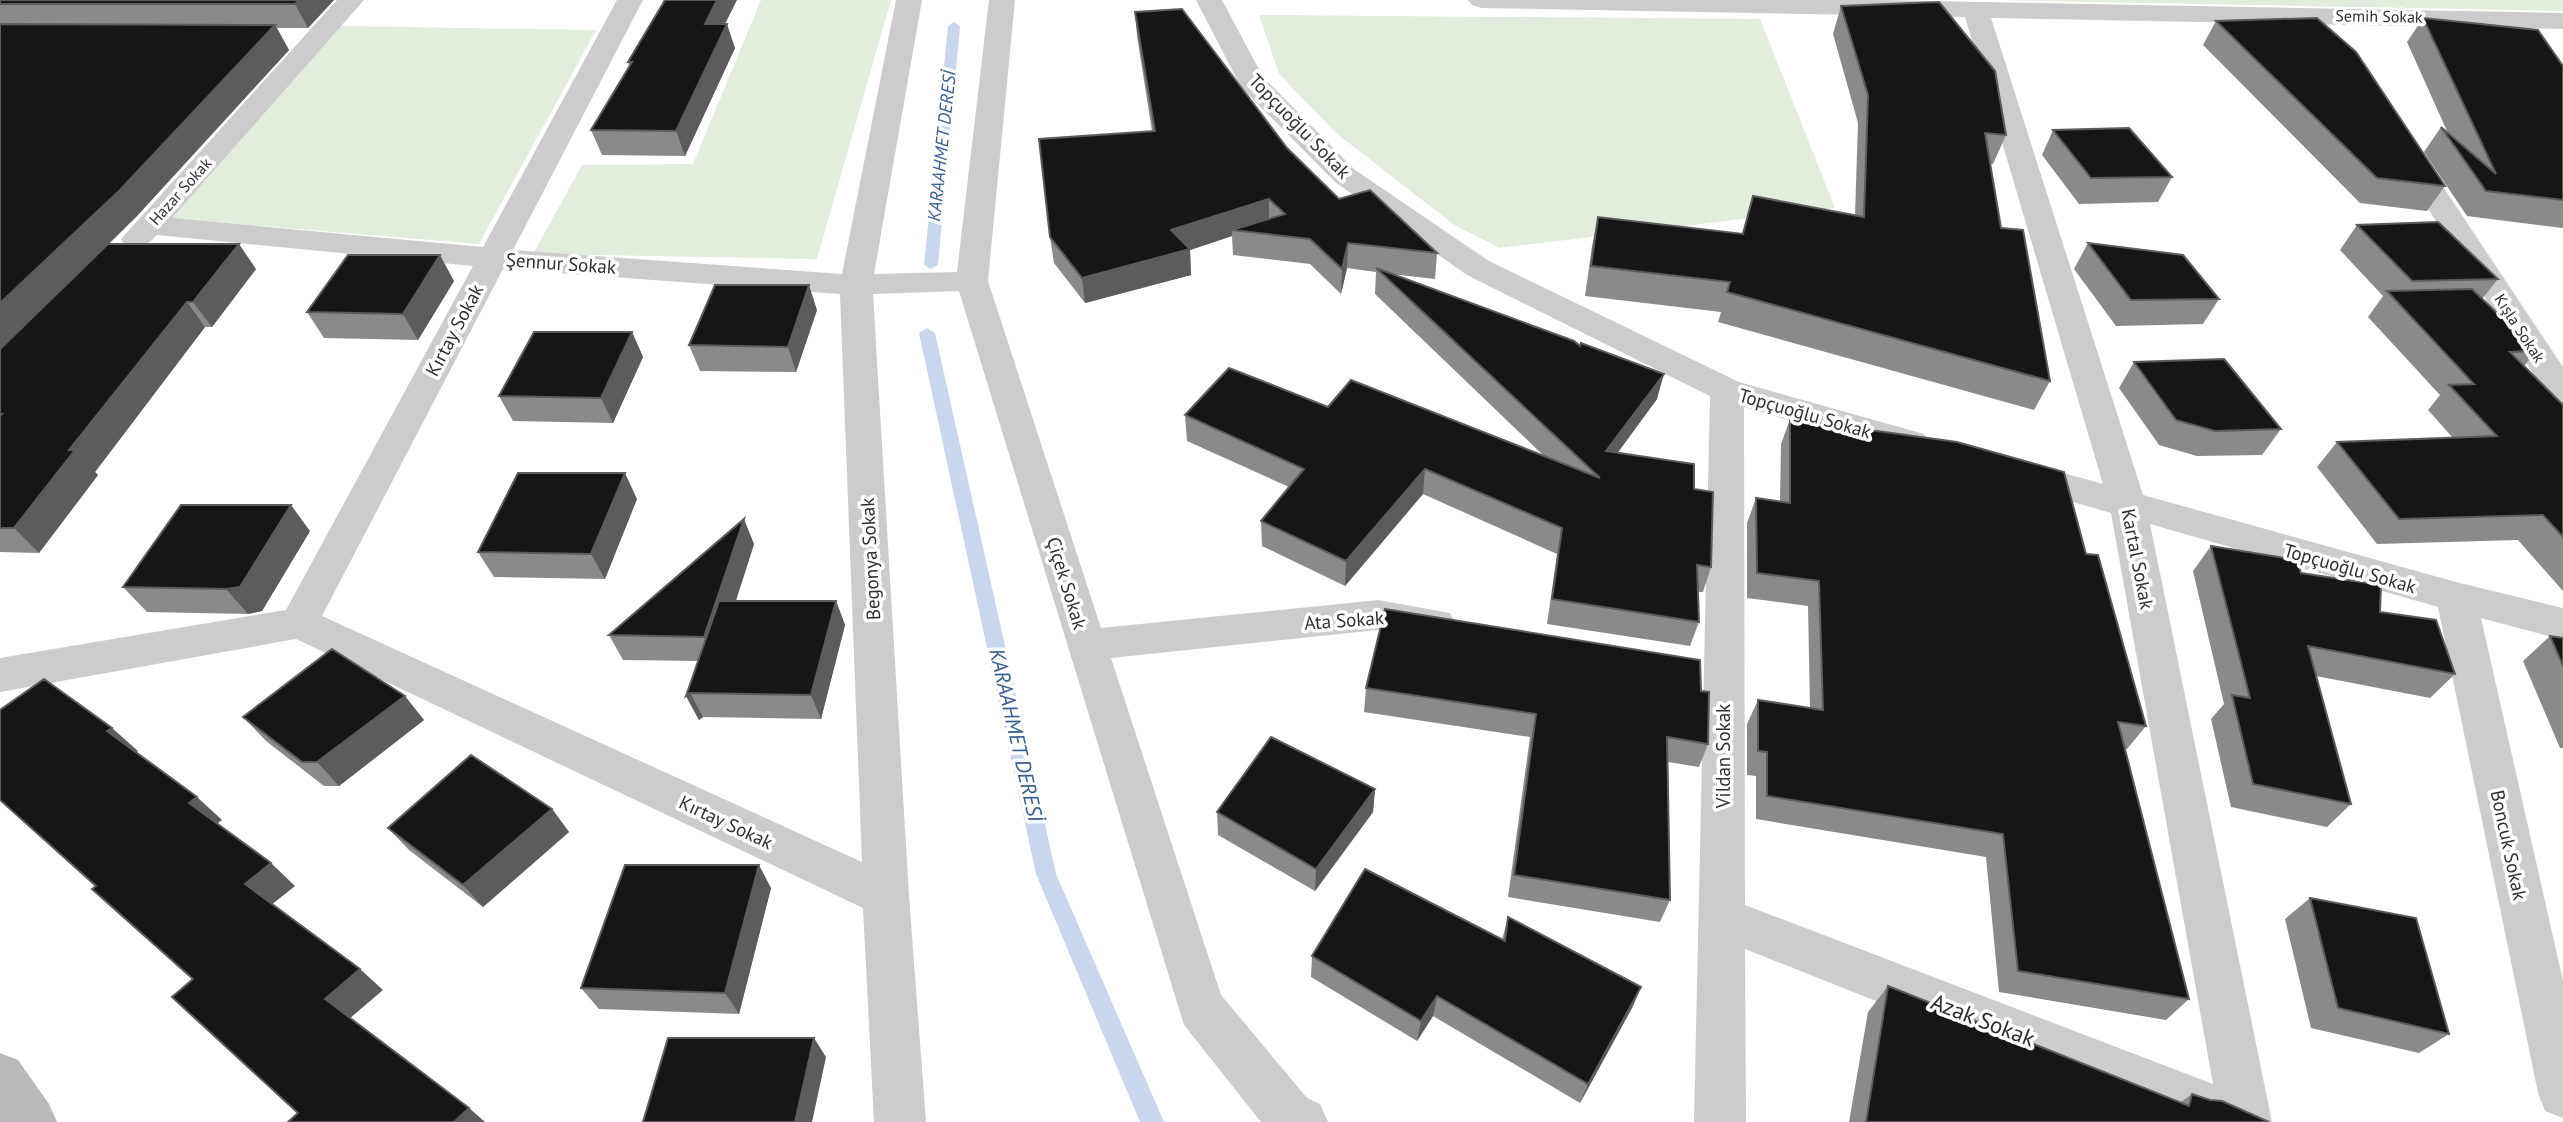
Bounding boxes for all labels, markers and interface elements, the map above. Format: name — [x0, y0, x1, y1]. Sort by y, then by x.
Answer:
street label: Semih Sokak — [2335, 5, 2423, 27]
water label: KARAAHMET DERESİ — [922, 68, 961, 222]
street label: Topçuoğlu Sokak — [1244, 69, 1356, 183]
street label: Hazar Sokak — [145, 153, 216, 229]
street label: Şennur Sokak — [505, 247, 617, 279]
street label: Kırtay Sokak — [420, 280, 488, 380]
street label: Kışla Sokak — [2490, 290, 2550, 366]
street label: Topçuoğlu Sokak — [1736, 383, 1874, 443]
street label: Begonya Sokak — [855, 497, 885, 621]
street label: Kartal Sokak — [2116, 507, 2160, 611]
street label: Çiçek Sokak — [1042, 534, 1092, 632]
street label: Topçuoğlu Sokak — [2281, 538, 2419, 598]
street label: Ata Sokak — [1303, 605, 1385, 635]
water label: KARAAHMET DERESİ — [983, 646, 1050, 825]
street label: Vildan Sokak — [1711, 704, 1735, 809]
street label: Boncuk Sokak — [2486, 788, 2532, 902]
street label: Kırtay Sokak — [675, 790, 777, 854]
street label: Azak Sokak — [1927, 986, 2039, 1053]

